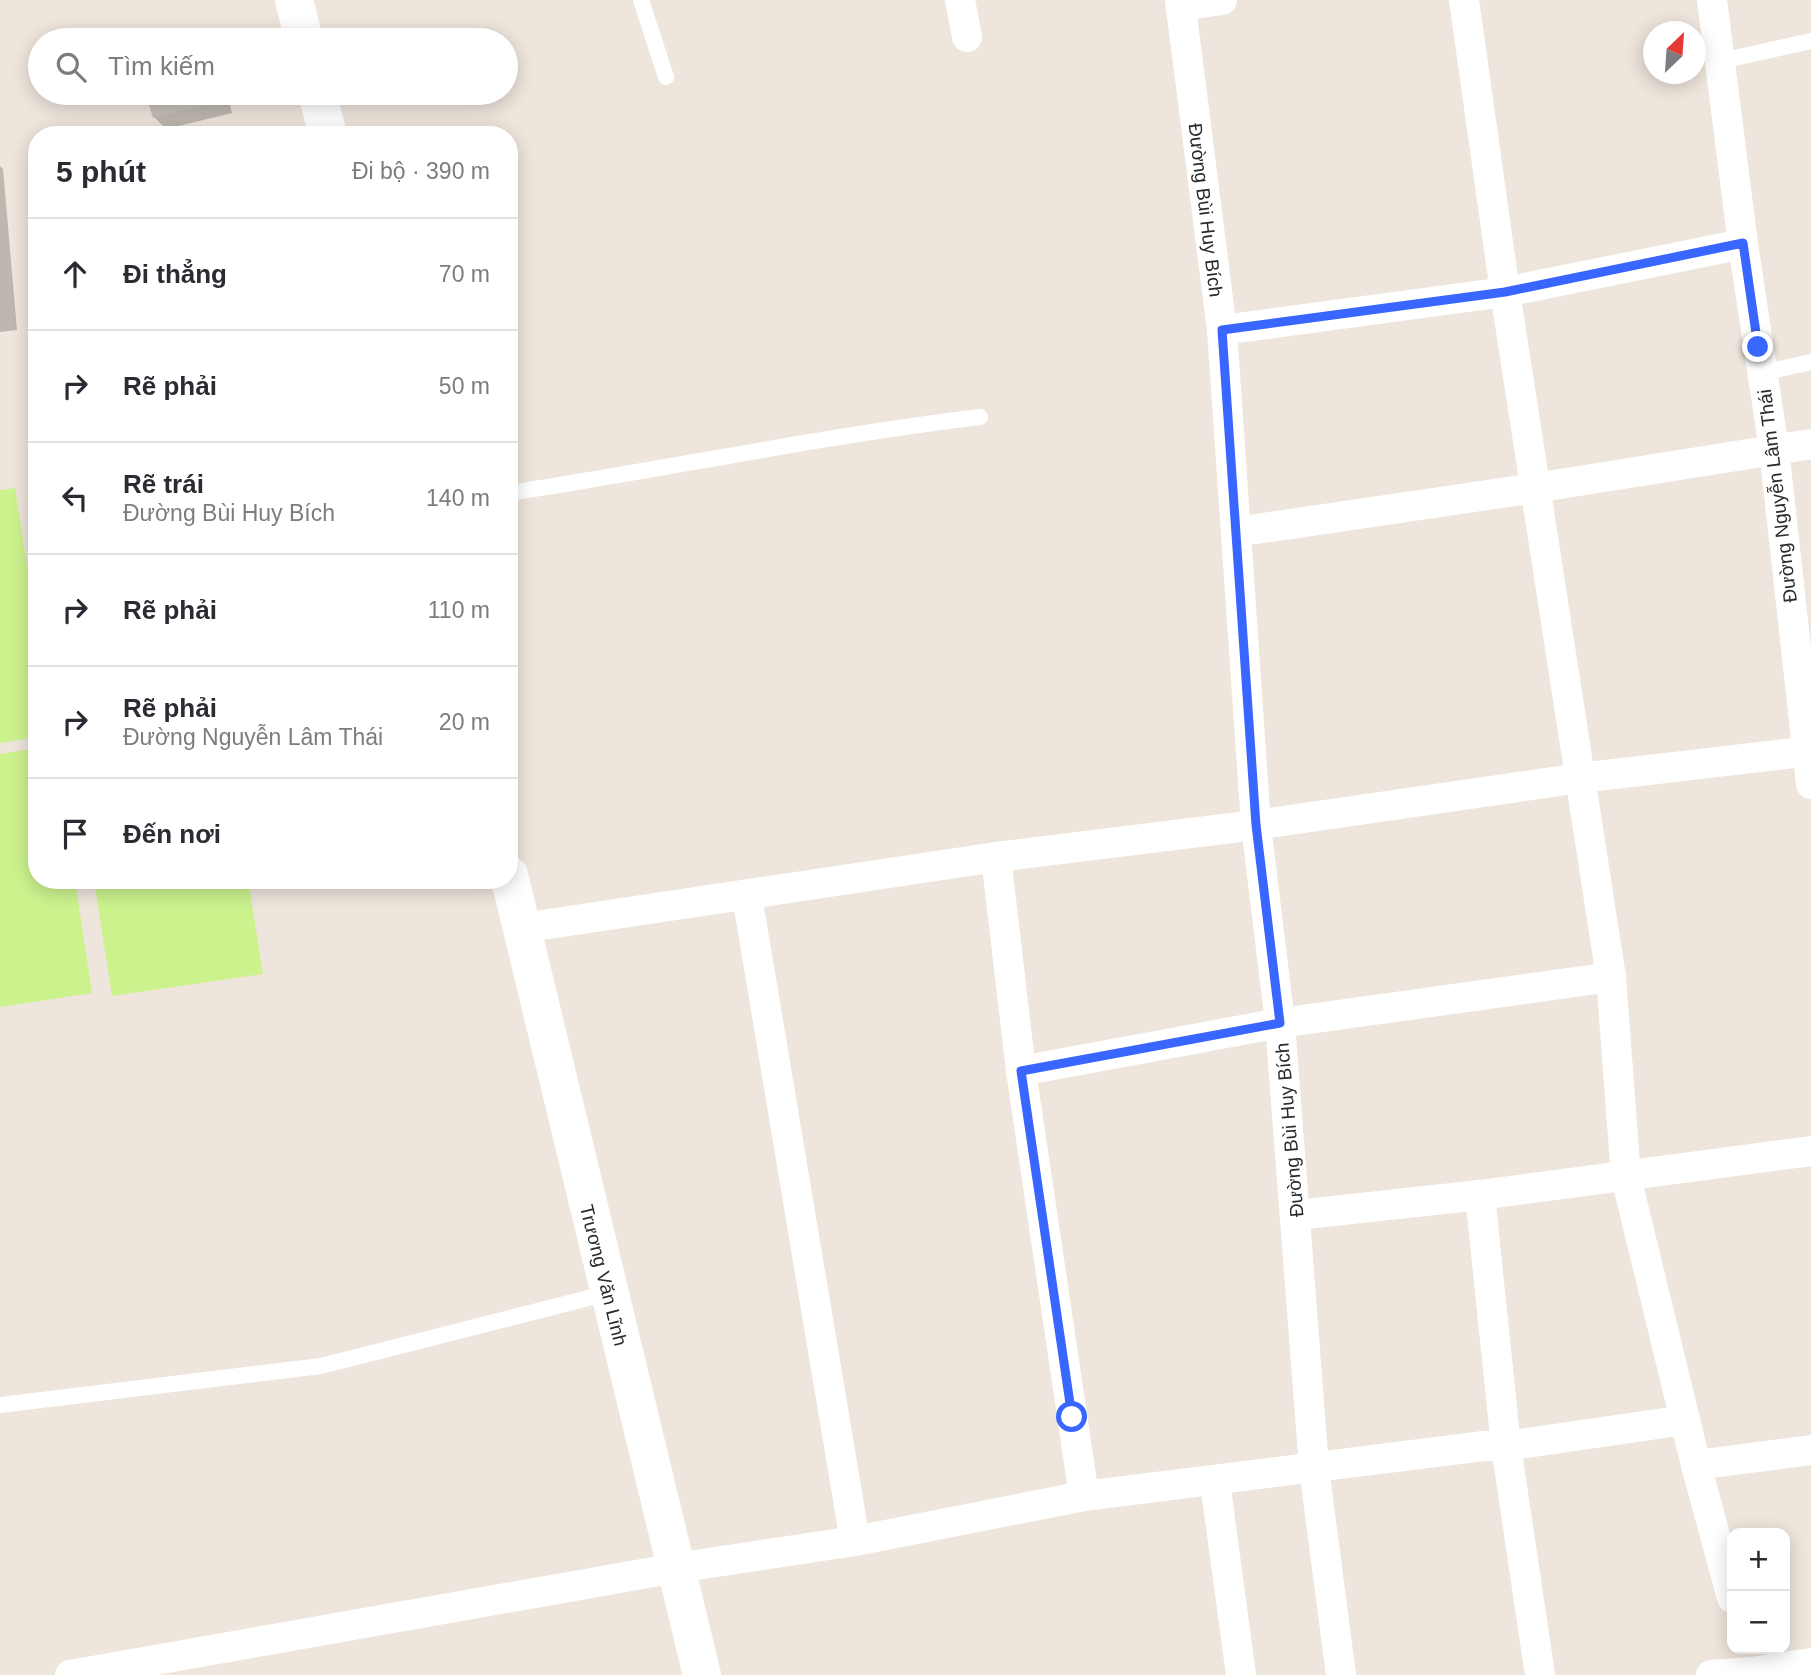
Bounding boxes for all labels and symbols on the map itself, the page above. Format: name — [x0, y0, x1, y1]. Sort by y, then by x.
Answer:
north arrow — [1643, 21, 1706, 84]
street label: Đường Bùi Huy Bích — [1184, 122, 1227, 298]
route end — [1742, 331, 1773, 362]
street label: Đường Nguyễn Lâm Thái — [1754, 388, 1801, 604]
street label: Đường Bùi Huy Bích — [1271, 1042, 1308, 1218]
street label: Trương Văn Lĩnh — [576, 1202, 631, 1348]
route start — [1056, 1401, 1087, 1432]

